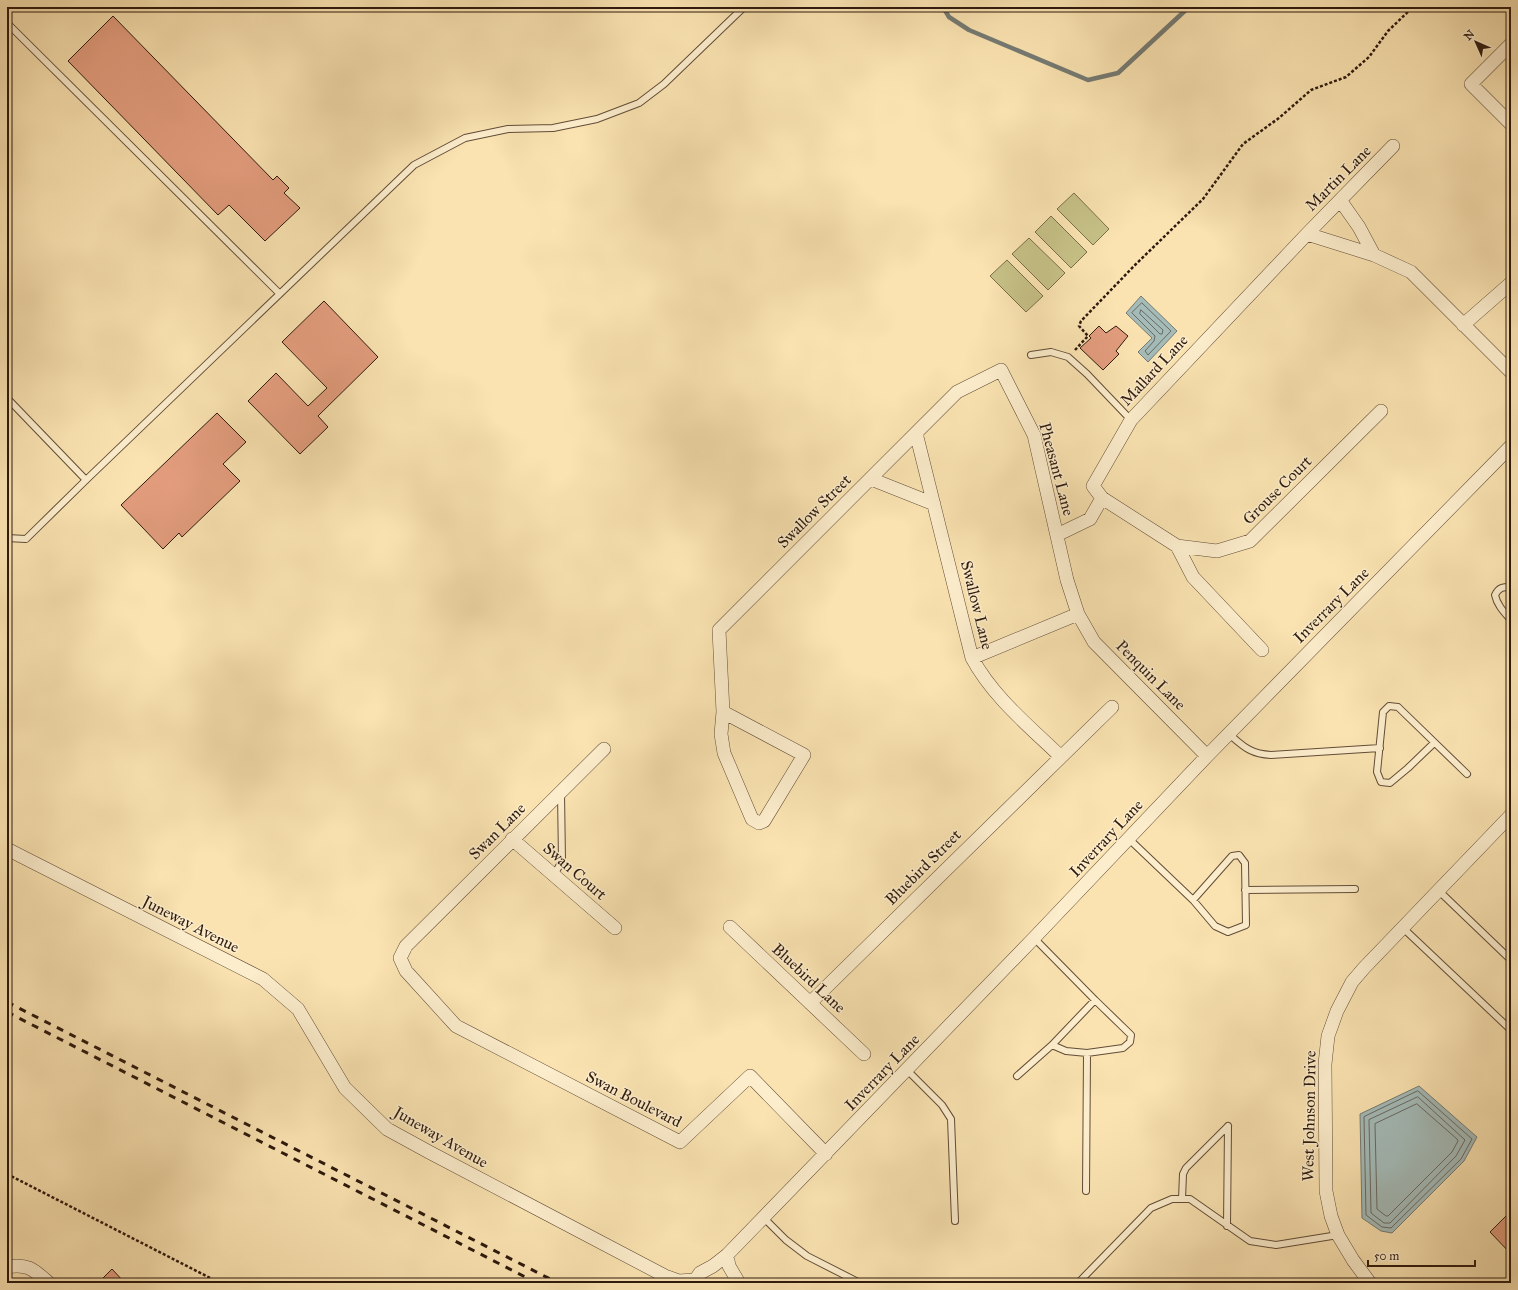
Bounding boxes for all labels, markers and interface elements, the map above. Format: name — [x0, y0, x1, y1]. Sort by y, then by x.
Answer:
north arrow — [1456, 22, 1496, 62]
text: N — [1461, 27, 1478, 43]
street label: Martin Lane — [1301, 141, 1375, 215]
street label: Mallard Lane — [1116, 330, 1192, 409]
street label: Pheasant Lane — [1035, 420, 1079, 518]
street label: Grouse Court — [1239, 451, 1316, 528]
street label: Swallow Street — [773, 470, 855, 552]
street label: Swallow Lane — [957, 559, 997, 652]
street label: Inverrary Lane — [1289, 563, 1373, 647]
street label: Penquin Lane — [1112, 636, 1190, 715]
street label: Inverrary Lane — [1065, 795, 1147, 881]
street label: Swan Lane — [465, 798, 530, 863]
street label: Bluebird Street — [881, 825, 965, 909]
street label: Swan Court — [539, 838, 611, 904]
street label: Juneway Avenue — [137, 891, 243, 958]
street label: Bluebird Lane — [768, 939, 850, 1017]
street label: Inverrary Lane — [841, 1030, 923, 1114]
street label: West Johnson Drive — [1298, 1050, 1321, 1182]
street label: Swan Boulevard — [583, 1067, 685, 1131]
street label: Juneway Avenue — [388, 1101, 492, 1173]
scale bar — [1368, 1242, 1475, 1268]
text: 50 m — [1374, 1249, 1399, 1263]

